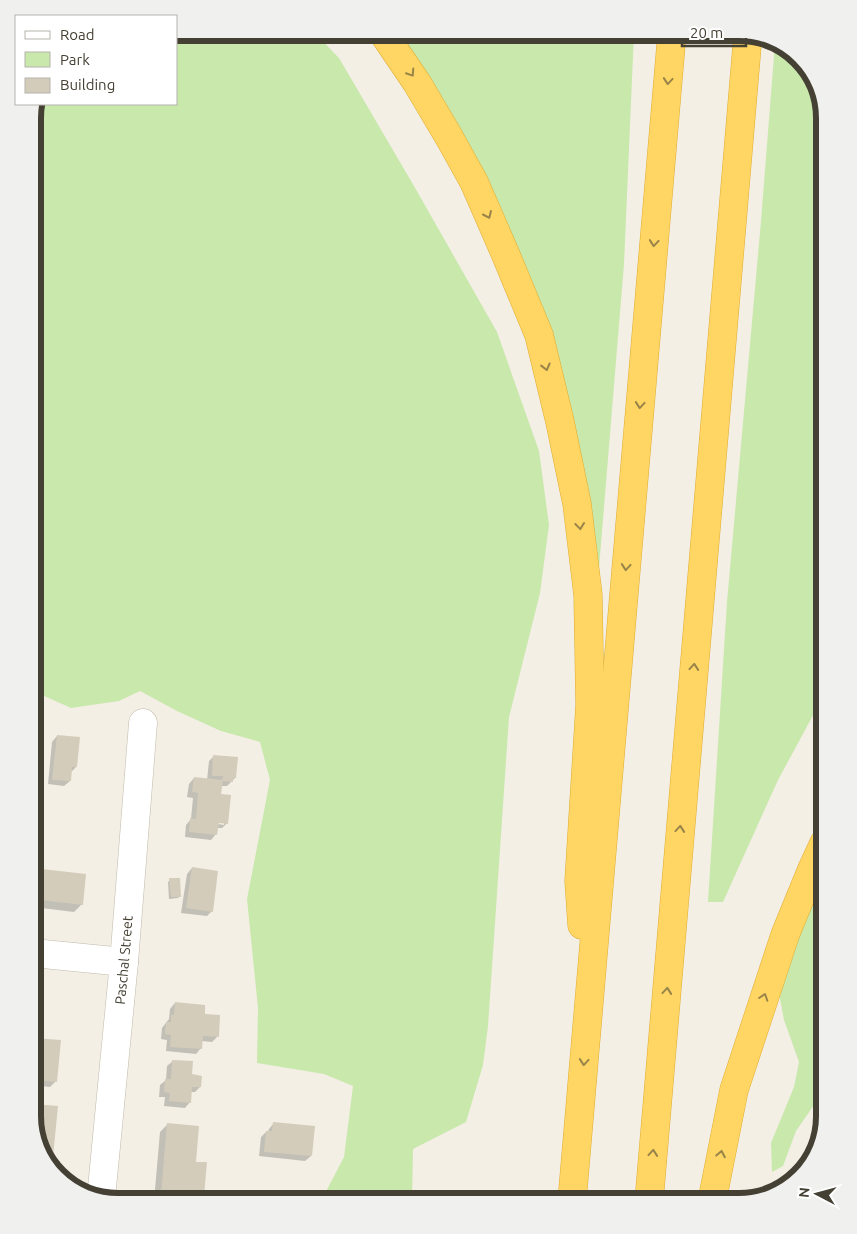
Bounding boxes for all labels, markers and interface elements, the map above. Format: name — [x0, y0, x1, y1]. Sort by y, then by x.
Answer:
legend — [15, 15, 178, 105]
scale bar — [682, 15, 746, 47]
text: 20 m — [690, 24, 723, 41]
text: Road — [60, 26, 95, 43]
text: Park — [60, 51, 90, 68]
one-way arrow — [404, 68, 414, 77]
text: Building — [60, 76, 115, 93]
one-way arrow — [663, 78, 674, 86]
one-way arrow — [483, 211, 493, 219]
one-way arrow — [649, 239, 660, 247]
one-way arrow — [540, 362, 551, 371]
one-way arrow — [635, 401, 646, 409]
one-way arrow — [574, 522, 585, 530]
one-way arrow — [621, 563, 632, 571]
one-way arrow — [688, 663, 699, 671]
one-way arrow — [675, 825, 686, 833]
street label: Paschal Street — [112, 915, 136, 1005]
one-way arrow — [661, 987, 672, 995]
one-way arrow — [759, 994, 769, 1002]
one-way arrow — [578, 1059, 589, 1067]
one-way arrow — [647, 1149, 658, 1157]
one-way arrow — [715, 1149, 726, 1158]
north arrow — [792, 1169, 842, 1219]
text: N — [796, 1187, 813, 1199]

